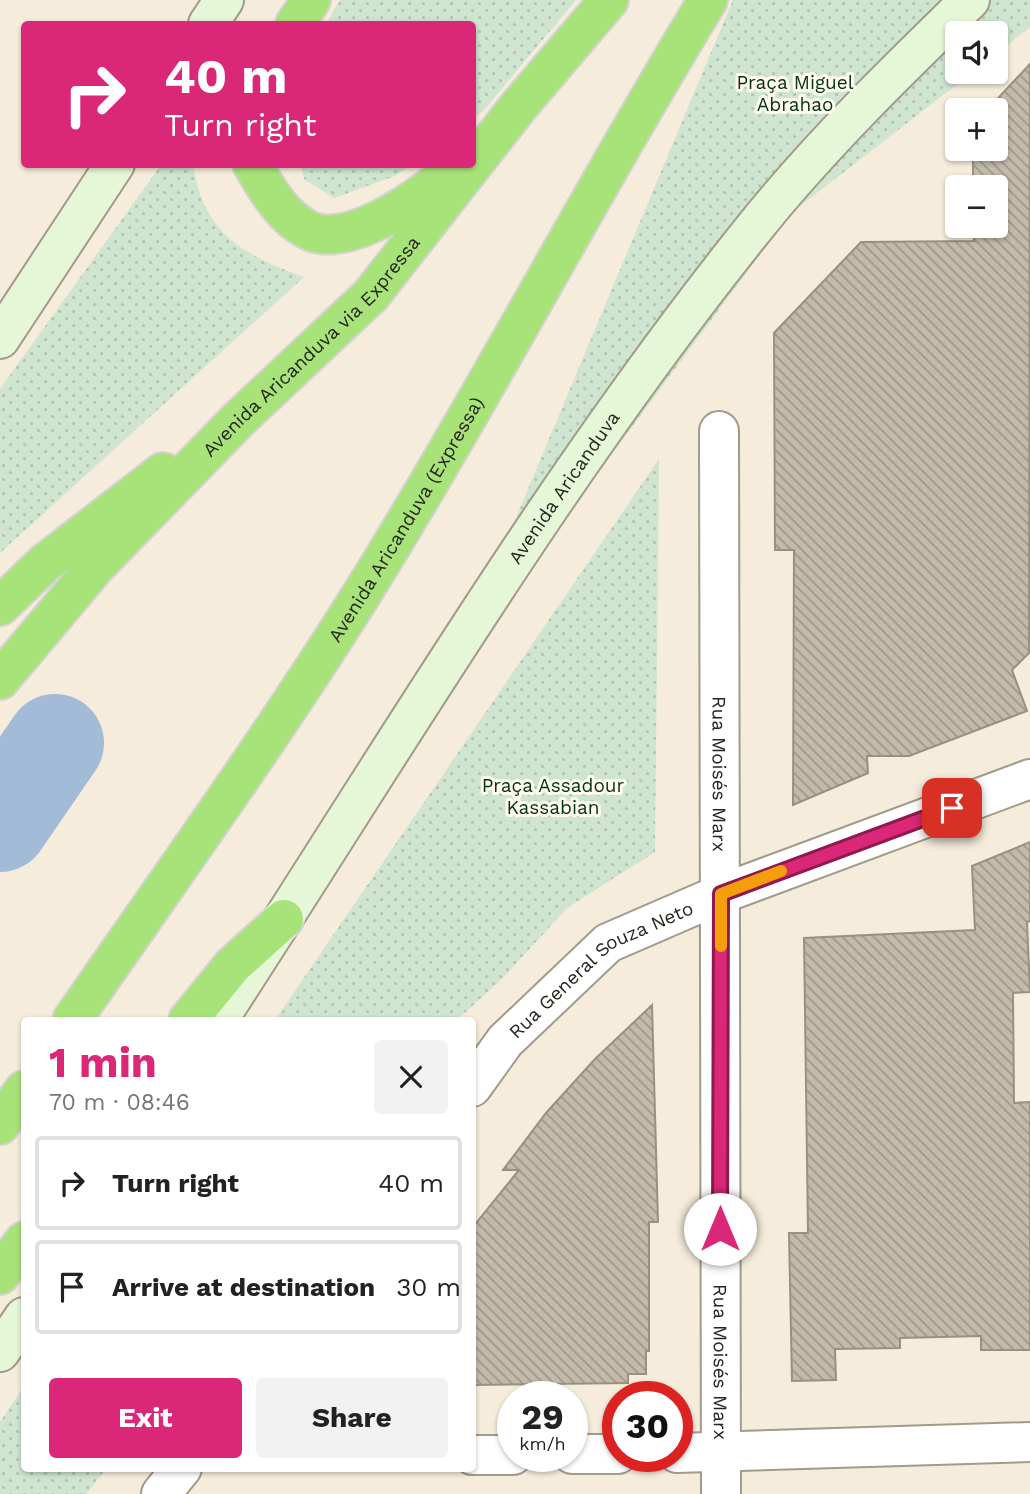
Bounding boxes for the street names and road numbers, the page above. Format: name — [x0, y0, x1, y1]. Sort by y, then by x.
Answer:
street label: Avenida Aricanduva via Expressa — [198, 231, 425, 461]
street label: Avenida Aricanduva (Expressa) — [323, 392, 488, 646]
street label: Avenida Aricanduva — [503, 406, 624, 568]
street label: Rua Moisés Marx — [708, 696, 731, 852]
street label: Rua General Souza Neto — [504, 896, 696, 1043]
street label: Rua Moisés Marx — [709, 1284, 732, 1440]

